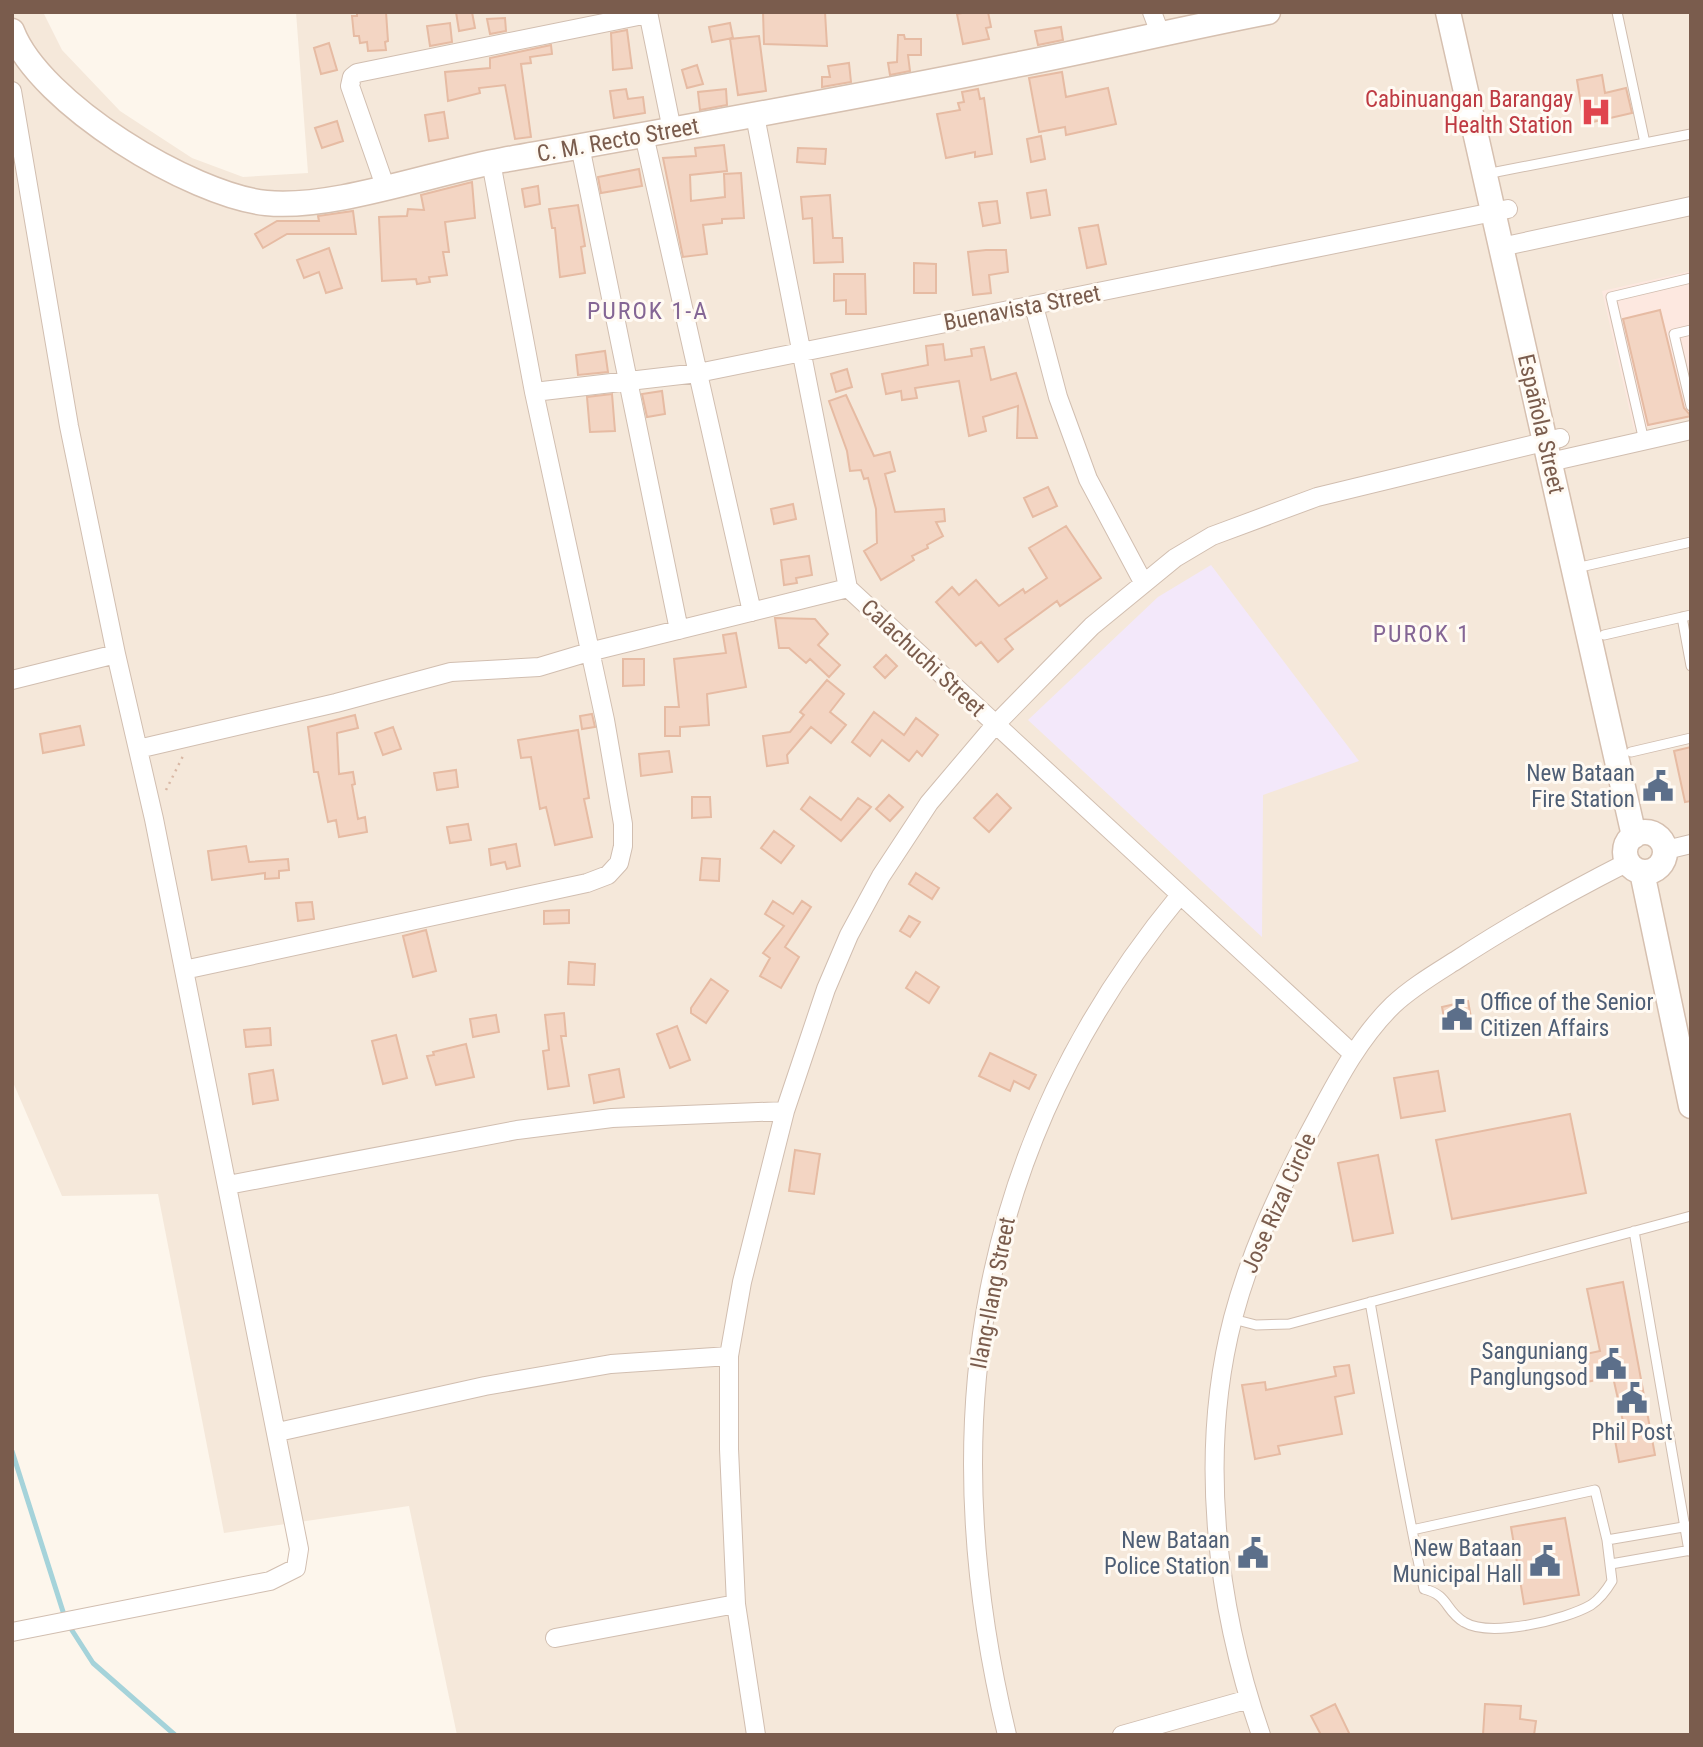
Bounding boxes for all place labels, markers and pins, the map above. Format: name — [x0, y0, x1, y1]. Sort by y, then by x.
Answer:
place label: Cabinuangan Barangay Health Station — [1365, 86, 1573, 139]
hospital icon: Cabinuangan Barangay Health Station — [1579, 95, 1613, 129]
place label: New Bataan Fire Station — [1526, 760, 1635, 813]
public building icon: New Bataan Fire Station — [1641, 769, 1675, 803]
place label: Office of the Senior Citizen Affairs — [1480, 989, 1653, 1042]
public building icon: Office of the Senior Citizen Affairs — [1440, 998, 1474, 1032]
place label: Sanguniang Panglungsod — [1470, 1338, 1588, 1391]
public building icon: Sanguniang Panglungsod — [1594, 1347, 1628, 1381]
public building icon: Phil Post — [1615, 1381, 1649, 1415]
place label: Phil Post — [1591, 1419, 1673, 1446]
place label: New Bataan Police Station — [1104, 1527, 1230, 1580]
place label: New Bataan Municipal Hall — [1392, 1535, 1522, 1588]
public building icon: New Bataan Police Station — [1236, 1536, 1270, 1570]
public building icon: New Bataan Municipal Hall — [1528, 1544, 1562, 1578]

